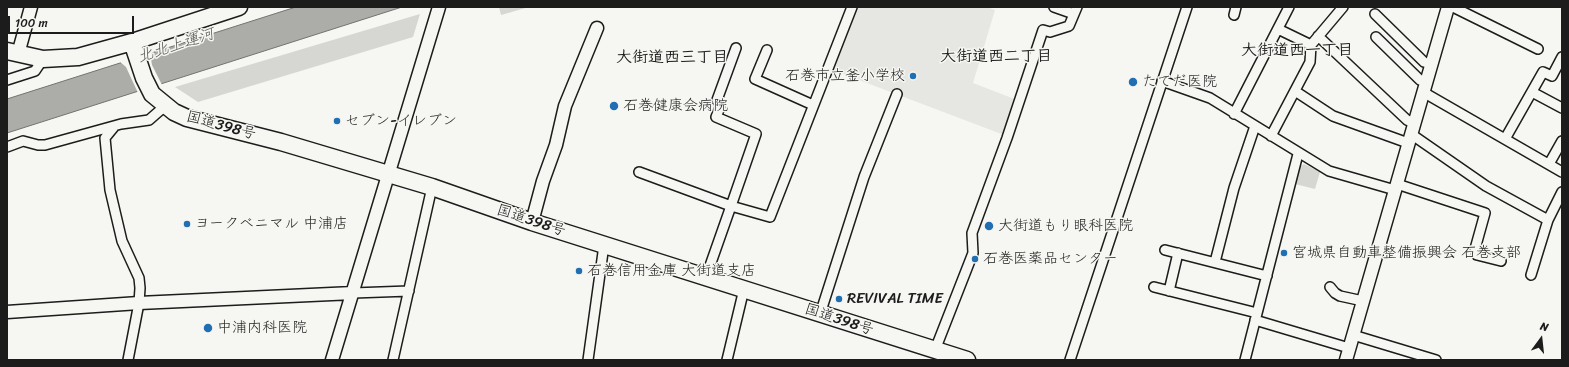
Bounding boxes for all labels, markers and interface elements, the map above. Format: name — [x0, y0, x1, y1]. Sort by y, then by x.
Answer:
scale bar — [10, 8, 136, 34]
text: 100 m — [15, 12, 48, 34]
water label: 北北上運河 — [135, 25, 217, 67]
district label: 大街道西一丁目 — [1241, 41, 1353, 61]
district label: 大街道西二丁目 — [940, 47, 1052, 67]
district label: 大街道西三丁目 — [616, 48, 728, 68]
place label: 石巻市立釜小学校 — [785, 67, 905, 85]
marker: 石巻市立釜小学校 — [908, 71, 918, 81]
place label: たてだ医院 — [1142, 73, 1217, 91]
marker: たてだ医院 — [1127, 76, 1139, 88]
place label: 石巻健康会病院 — [623, 97, 728, 115]
marker: 石巻健康会病院 — [608, 100, 620, 112]
street label: 国道398号 — [184, 108, 258, 144]
place label: セブン-イレブン — [345, 112, 457, 130]
marker: セブン-イレブン — [332, 116, 342, 126]
street label: 国道398号 — [494, 201, 568, 241]
place label: ヨークベニマル 中浦店 — [195, 215, 348, 233]
place label: 大街道もり眼科医院 — [998, 217, 1133, 235]
marker: ヨークベニマル 中浦店 — [182, 219, 192, 229]
marker: 大街道もり眼科医院 — [983, 220, 995, 232]
place label: 宮城県自動車整備振興会 石巻支部 — [1292, 244, 1521, 262]
marker: 宮城県自動車整備振興会 石巻支部 — [1279, 248, 1289, 258]
place label: 石巻医薬品センター — [983, 250, 1118, 268]
marker: 石巻医薬品センター — [970, 254, 980, 264]
place label: 石巻信用金庫 大街道支店 — [587, 262, 756, 280]
marker: 石巻信用金庫 大街道支店 — [574, 266, 584, 276]
place label: REVIVAL TIME — [847, 290, 943, 308]
marker: REVIVAL TIME — [834, 294, 844, 304]
street label: 国道398号 — [802, 300, 876, 340]
text: N — [1538, 317, 1550, 337]
place label: 中浦内科医院 — [217, 319, 307, 337]
north arrow — [1521, 319, 1561, 359]
marker: 中浦内科医院 — [202, 322, 214, 334]

